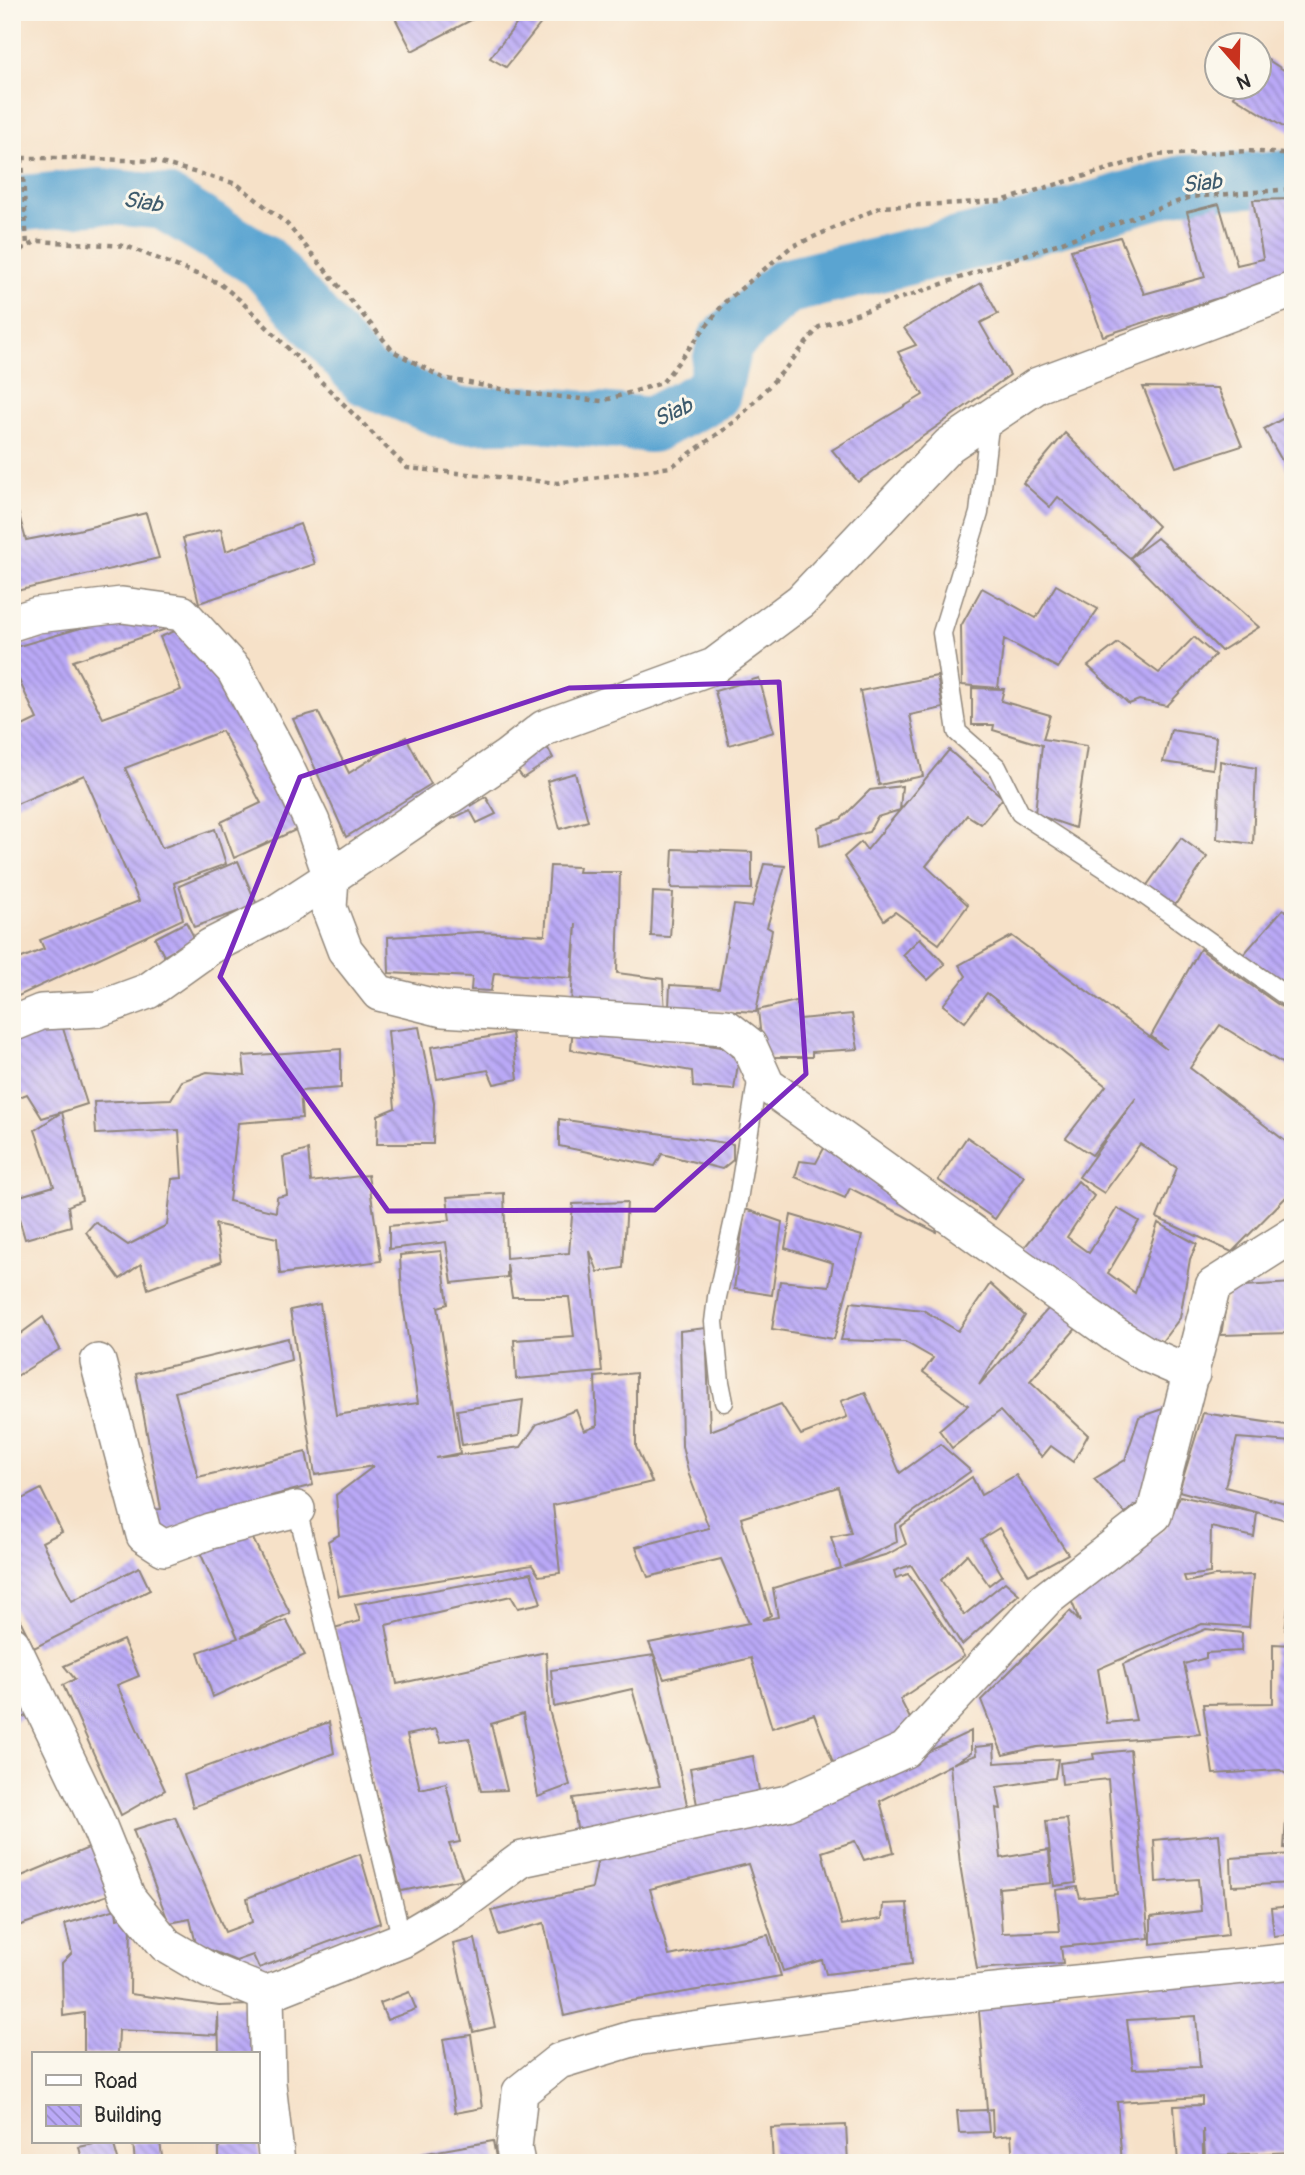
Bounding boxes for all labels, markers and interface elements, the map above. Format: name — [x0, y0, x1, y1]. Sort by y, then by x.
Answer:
north arrow — [1204, 32, 1274, 102]
text: N — [1233, 68, 1254, 95]
water label: Siab — [1181, 167, 1225, 199]
water label: Siab — [121, 184, 167, 220]
water label: Siab — [649, 390, 698, 433]
legend — [32, 2052, 259, 2144]
text: Road — [94, 2068, 138, 2095]
text: Building — [94, 2102, 161, 2129]

